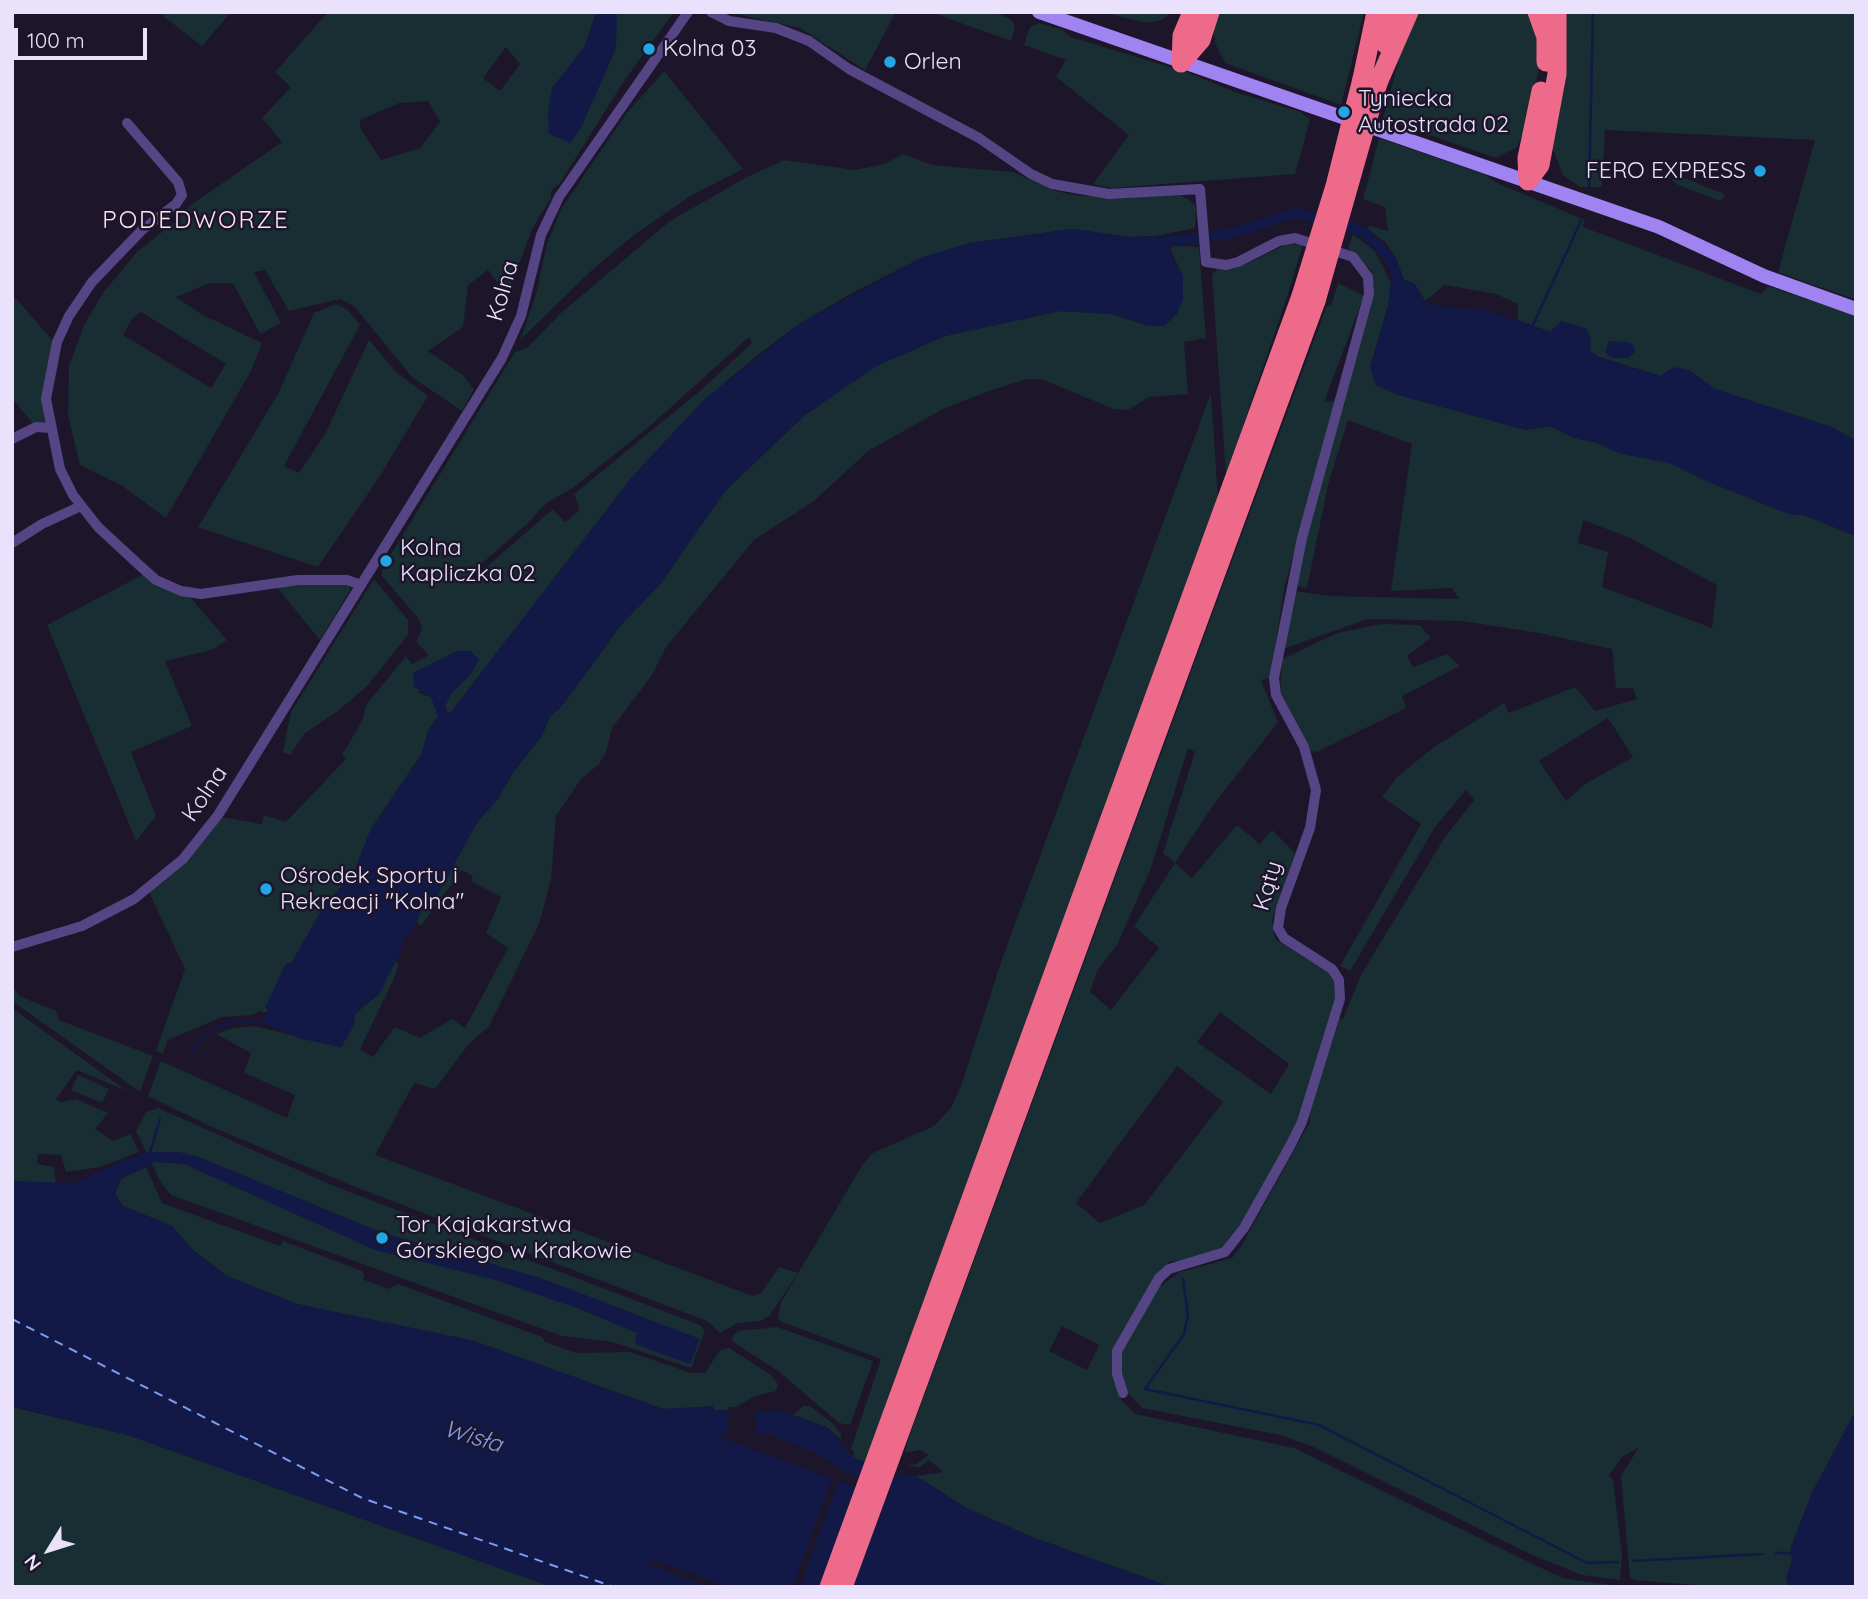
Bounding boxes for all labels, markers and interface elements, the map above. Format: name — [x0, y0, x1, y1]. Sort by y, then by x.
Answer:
scale bar — [18, 14, 150, 58]
text: 100 m — [27, 27, 85, 53]
place label: Kolna 03 — [663, 35, 756, 63]
marker: Kolna 03 — [641, 41, 657, 57]
place label: Orlen — [904, 48, 962, 76]
marker: Orlen — [882, 54, 898, 70]
place label: Tyniecka Autostrada 02 — [1358, 85, 1509, 139]
marker: Tyniecka Autostrada 02 — [1336, 104, 1352, 120]
place label: FERO EXPRESS — [1586, 157, 1746, 185]
marker: FERO EXPRESS — [1752, 163, 1768, 179]
district label: PODEDWORZE — [104, 207, 288, 235]
street label: Kolna — [481, 258, 525, 324]
place label: Kolna Kapliczka 02 — [400, 534, 535, 588]
marker: Kolna Kapliczka 02 — [378, 553, 394, 569]
street label: Kolna — [176, 761, 234, 827]
street label: Kąty — [1248, 858, 1288, 914]
place label: Ośrodek Sportu i Rekreacji "Kolna" — [280, 862, 464, 916]
marker: Ośrodek Sportu i Rekreacji "Kolna" — [258, 881, 274, 897]
place label: Tor Kajakarstwa Górskiego w Krakowie — [396, 1211, 632, 1265]
marker: Tor Kajakarstwa Górskiego w Krakowie — [374, 1230, 390, 1246]
water label: Wisła — [440, 1415, 506, 1459]
north arrow — [14, 1515, 84, 1585]
text: N — [19, 1550, 46, 1576]

